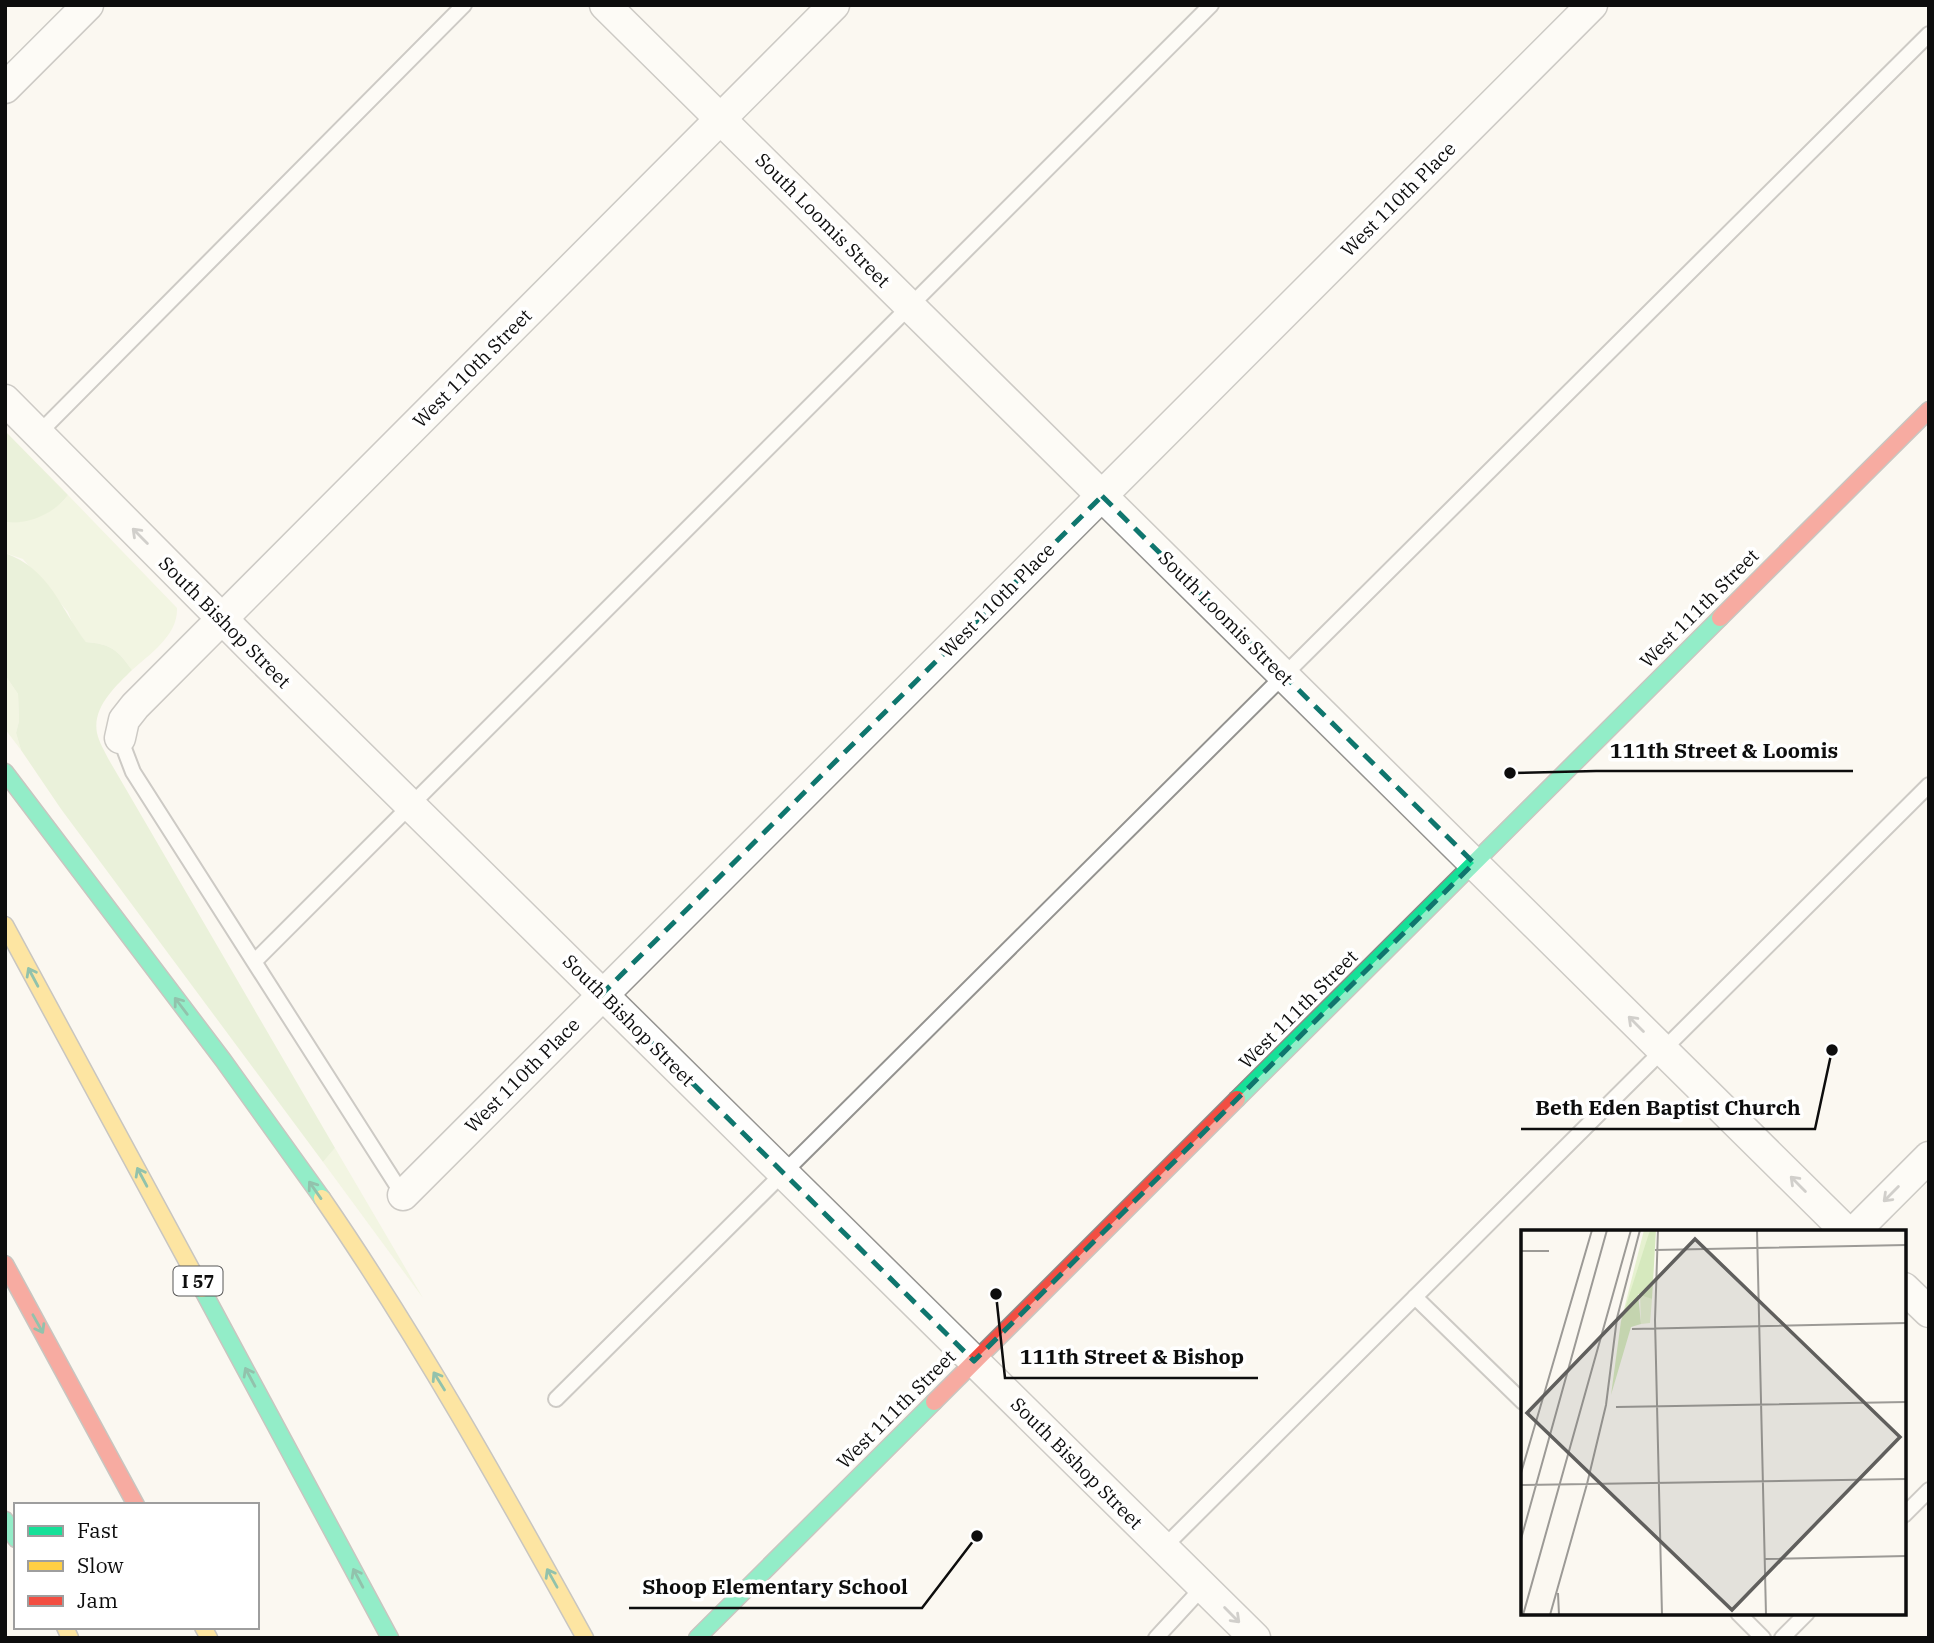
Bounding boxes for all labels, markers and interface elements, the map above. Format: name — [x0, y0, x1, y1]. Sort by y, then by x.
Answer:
street label: West 110th Place — [1335, 136, 1461, 262]
street label: South Loomis Street — [751, 148, 896, 293]
street label: West 110th Street — [407, 303, 537, 433]
one-way arrow — [131, 528, 148, 545]
street label: West 110th Place — [934, 537, 1060, 663]
street label: West 111th Street — [1634, 543, 1764, 673]
street label: South Loomis Street — [1154, 546, 1299, 691]
street label: South Bishop Street — [154, 551, 296, 693]
callout: 111th Street & Loomis — [1596, 729, 1853, 771]
text: 111th Street & Loomis — [1610, 736, 1838, 764]
street label: West 111th Street — [1233, 944, 1363, 1074]
street label: South Bishop Street — [558, 949, 700, 1091]
one-way arrow — [26, 967, 39, 988]
one-way arrow — [174, 997, 189, 1016]
street label: West 110th Place — [459, 1012, 585, 1138]
one-way arrow — [1628, 1015, 1645, 1032]
callout: Beth Eden Baptist Church — [1521, 1087, 1815, 1129]
text: Beth Eden Baptist Church — [1535, 1093, 1801, 1121]
one-way arrow — [134, 1168, 148, 1188]
one-way arrow — [1790, 1175, 1807, 1192]
one-way arrow — [308, 1181, 322, 1200]
one-way arrow — [1883, 1185, 1900, 1202]
inset map — [1521, 1230, 1906, 1615]
road number: I 57 — [174, 1266, 222, 1296]
one-way arrow — [32, 1313, 45, 1334]
callout: 111th Street & Bishop — [1005, 1336, 1258, 1378]
text: 111th Street & Bishop — [1020, 1342, 1244, 1370]
street label: West 111th Street — [831, 1344, 961, 1474]
one-way arrow — [243, 1368, 257, 1388]
one-way arrow — [432, 1371, 446, 1391]
street label: South Bishop Street — [1006, 1392, 1148, 1534]
legend — [14, 1503, 259, 1629]
text: Fast — [77, 1516, 118, 1544]
text: Slow — [77, 1551, 124, 1579]
callout: Shoop Elementary School — [629, 1566, 922, 1608]
one-way arrow — [351, 1568, 365, 1588]
one-way arrow — [545, 1568, 558, 1589]
text: Shoop Elementary School — [642, 1572, 908, 1600]
text: Jam — [77, 1586, 118, 1614]
one-way arrow — [1223, 1607, 1240, 1624]

